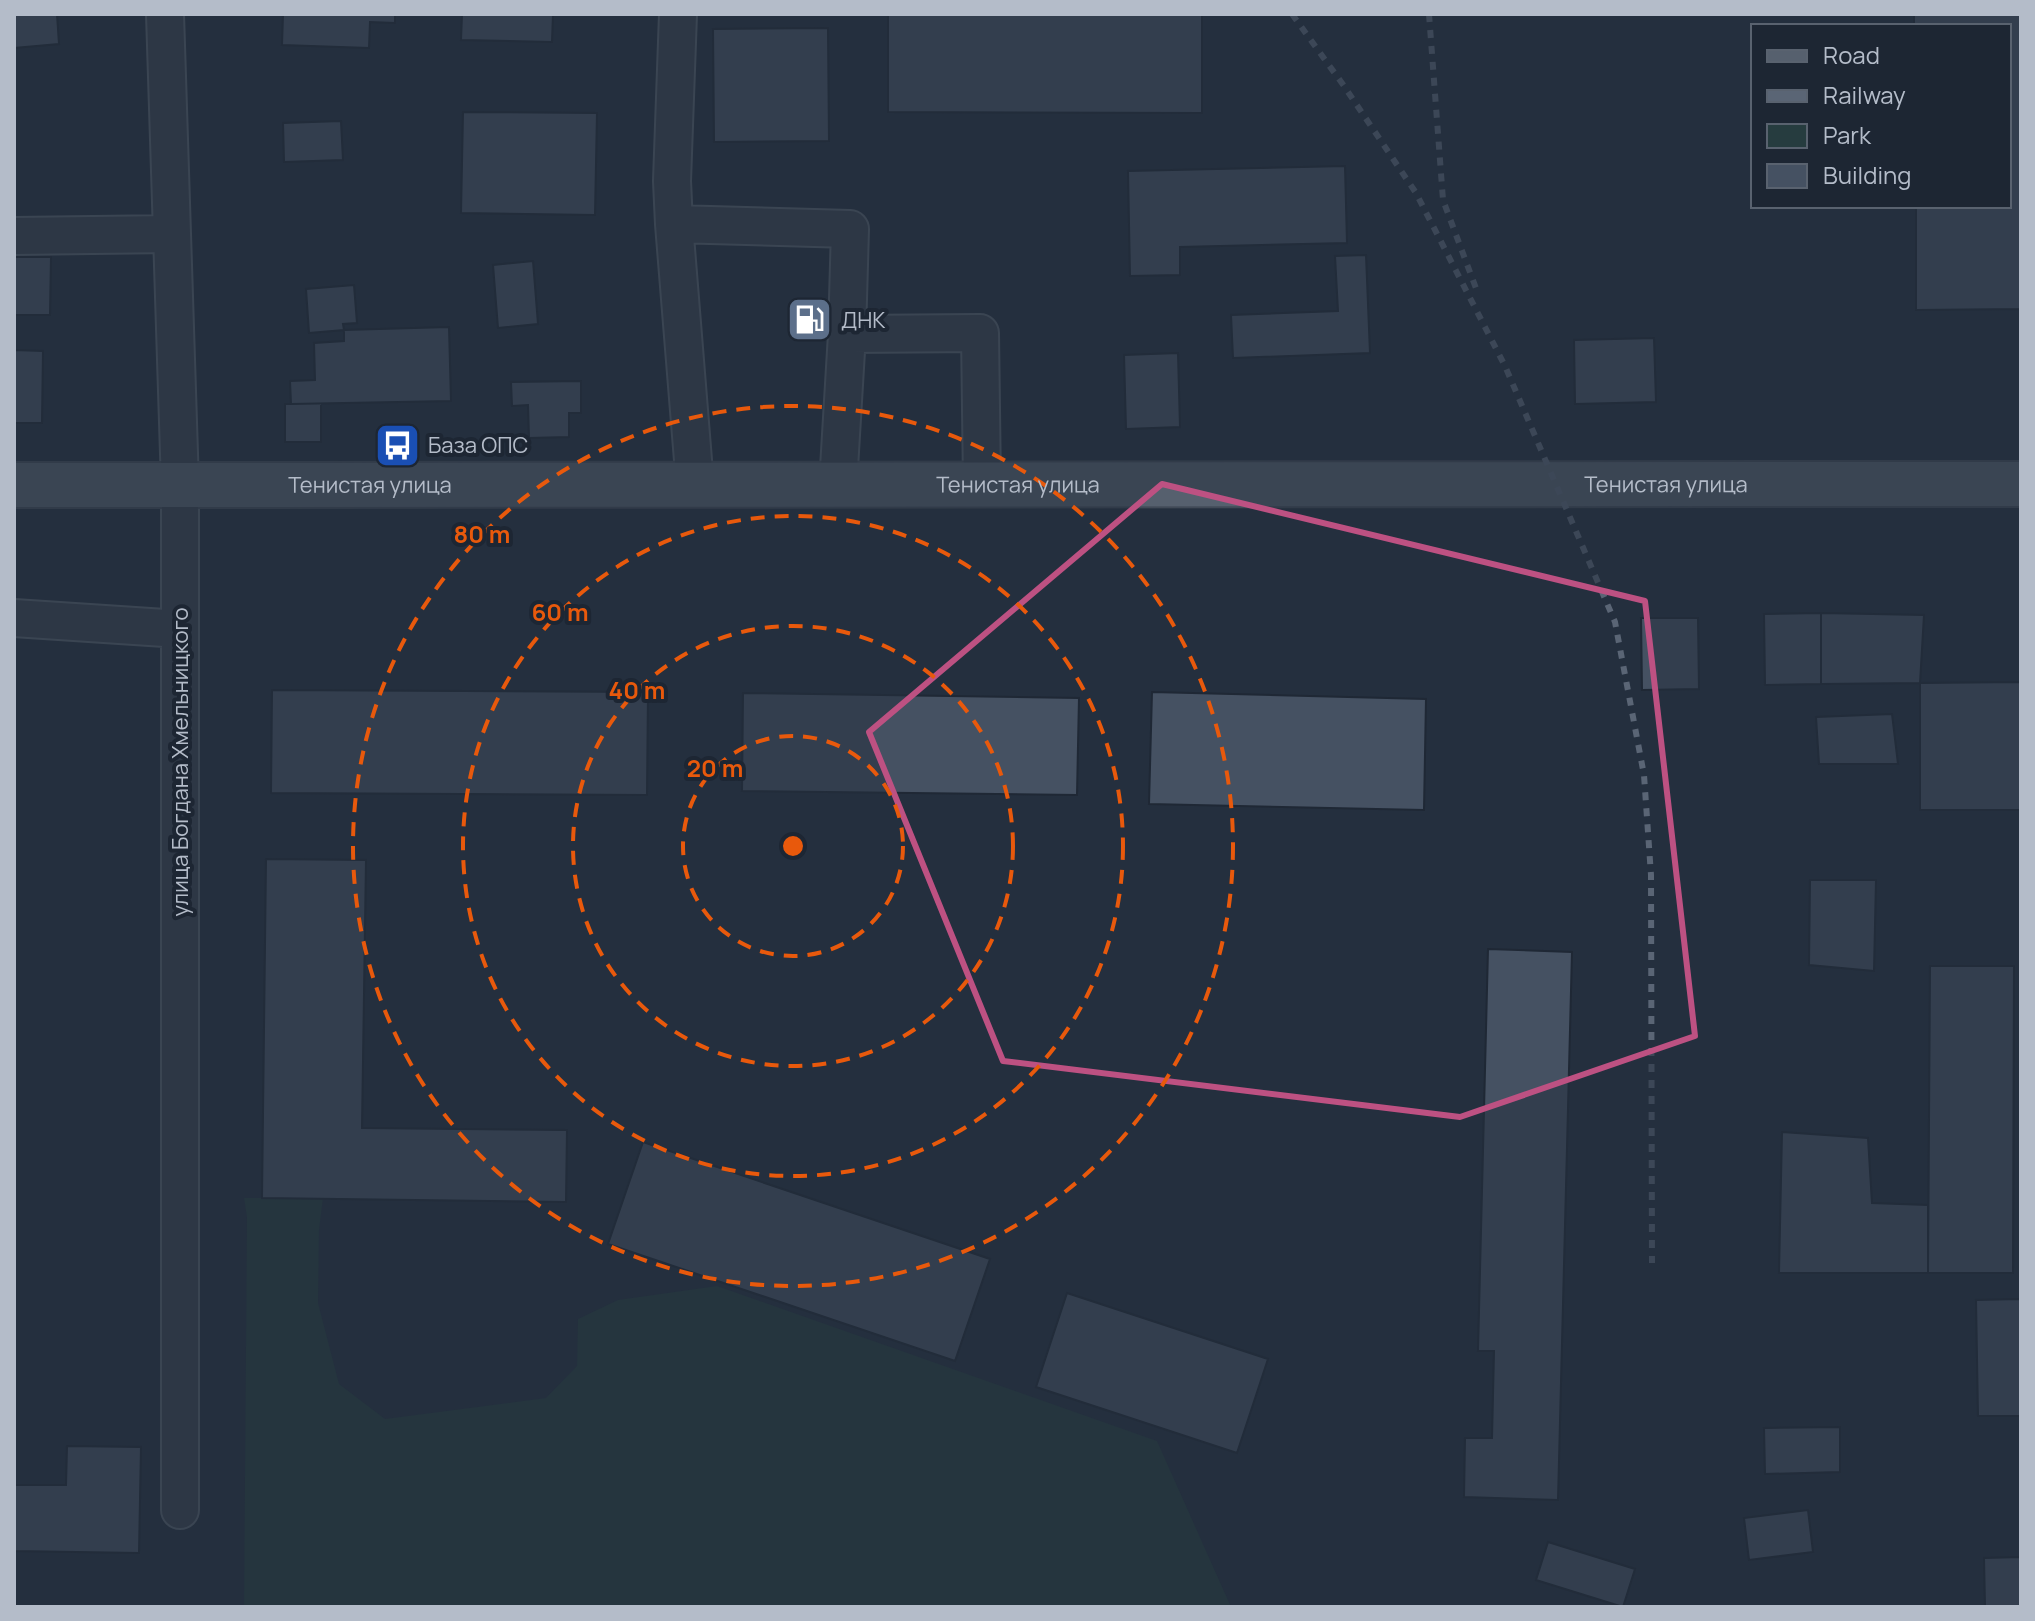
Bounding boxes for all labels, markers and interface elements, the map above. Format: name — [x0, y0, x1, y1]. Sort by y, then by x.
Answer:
legend — [1751, 24, 2011, 208]
text: Road — [1823, 38, 1880, 71]
text: Railway — [1823, 78, 1906, 111]
text: Park — [1823, 118, 1872, 151]
text: Building — [1823, 158, 1911, 191]
fuel station icon: ДНК — [786, 296, 834, 344]
place label: ДНК — [841, 305, 886, 335]
bus stop icon: База ОПС — [373, 421, 421, 469]
place label: База ОПС — [428, 430, 528, 460]
street label: Тенистая улица — [936, 469, 1100, 500]
street label: Тенистая улица — [1584, 469, 1748, 499]
street label: Тенистая улица — [288, 470, 452, 500]
text: 80 m — [454, 517, 510, 550]
text: 60 m — [531, 595, 589, 628]
street label: улица Богдана Хмельницкого — [165, 607, 195, 917]
text: 40 m — [609, 673, 665, 706]
text: 20 m — [687, 751, 743, 784]
centre of rings — [779, 832, 807, 860]

